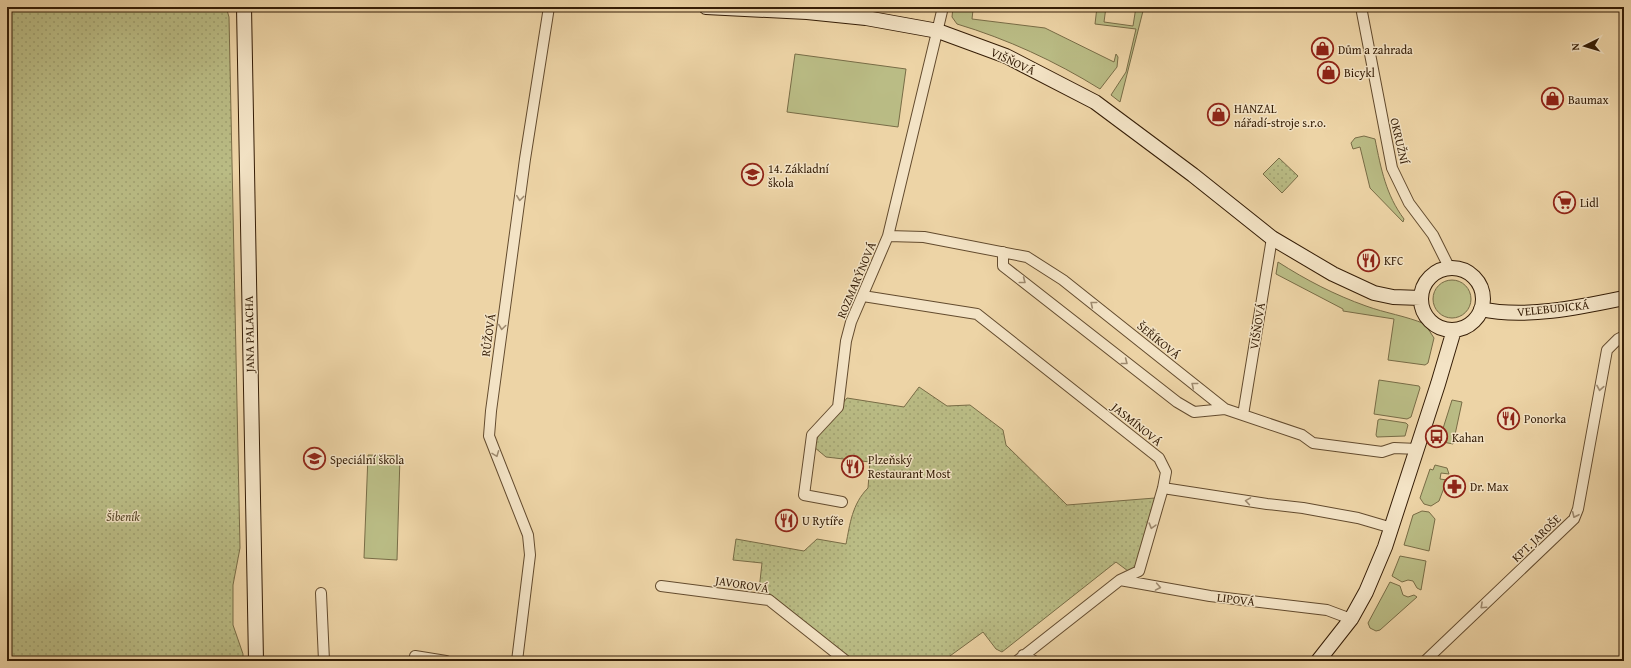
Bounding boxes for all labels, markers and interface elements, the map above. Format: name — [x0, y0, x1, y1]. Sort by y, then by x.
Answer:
north arrow — [1565, 26, 1605, 66]
shop icon: Dům a zahrada — [1310, 36, 1336, 62]
place label: Dům a zahrada — [1338, 41, 1413, 58]
text: N — [1567, 42, 1583, 51]
street label: VIŠŇOVÁ — [988, 43, 1039, 79]
shop icon: Bicykl — [1315, 59, 1341, 85]
place label: Bicykl — [1344, 64, 1376, 81]
shop icon: Baumax — [1540, 86, 1566, 112]
place label: Baumax — [1568, 91, 1609, 108]
place label: HANZAL nářadí-stroje s.r.o. — [1234, 100, 1326, 131]
shop icon: HANZAL nářadí-stroje s.r.o. — [1206, 102, 1232, 128]
street label: OKRUŽNÍ — [1386, 116, 1414, 166]
place label: 14. Základní škola — [768, 160, 829, 191]
school or university icon: 14. Základní škola — [739, 162, 765, 188]
supermarket icon: Lidl — [1552, 189, 1578, 215]
place label: Lidl — [1580, 194, 1600, 211]
one-way arrow — [516, 195, 525, 201]
street label: ROZMARÝNOVÁ — [832, 238, 880, 321]
restaurant icon: KFC — [1356, 247, 1382, 273]
place label: KFC — [1384, 252, 1404, 269]
one-way arrow — [1019, 277, 1026, 284]
street label: JANA PALACHA — [240, 295, 258, 374]
street label: VELEBUDICKÁ — [1516, 296, 1591, 320]
street label: VIŠŇOVÁ — [1245, 301, 1269, 351]
one-way arrow — [1090, 302, 1097, 309]
street label: RŮŽOVÁ — [477, 312, 500, 358]
street label: ŠEŘÍKOVÁ — [1134, 317, 1185, 363]
one-way arrow — [498, 324, 507, 330]
one-way arrow — [1121, 357, 1128, 364]
one-way arrow — [1192, 383, 1199, 390]
one-way arrow — [1596, 385, 1605, 391]
street label: JASMÍNOVÁ — [1107, 397, 1166, 450]
restaurant icon: Ponorka — [1496, 405, 1522, 431]
place label: Ponorka — [1524, 410, 1566, 427]
bus stop icon: Kahan — [1423, 424, 1449, 450]
place label: Kahan — [1452, 429, 1484, 446]
school or university icon: Speciální škola — [302, 446, 328, 472]
place label: Speciální škola — [330, 451, 405, 468]
one-way arrow — [492, 451, 500, 458]
place label: Plzeňský Restaurant Most — [868, 451, 952, 482]
restaurant icon: Plzeňský Restaurant Most — [839, 453, 865, 479]
pharmacy icon: Dr. Max — [1441, 473, 1467, 499]
place label: Dr. Max — [1470, 478, 1509, 495]
one-way arrow — [1245, 497, 1251, 506]
restaurant icon: U Rytíře — [773, 507, 799, 533]
park label: Šibeník — [106, 508, 140, 525]
street label: KPT. JAROŠE — [1508, 510, 1564, 566]
one-way arrow — [1572, 511, 1580, 518]
place label: U Rytíře — [802, 512, 844, 529]
one-way arrow — [1148, 522, 1157, 529]
street label: JAVOROVÁ — [712, 571, 771, 597]
one-way arrow — [1155, 582, 1162, 590]
street label: LIPOVÁ — [1216, 588, 1257, 610]
one-way arrow — [1480, 601, 1488, 609]

